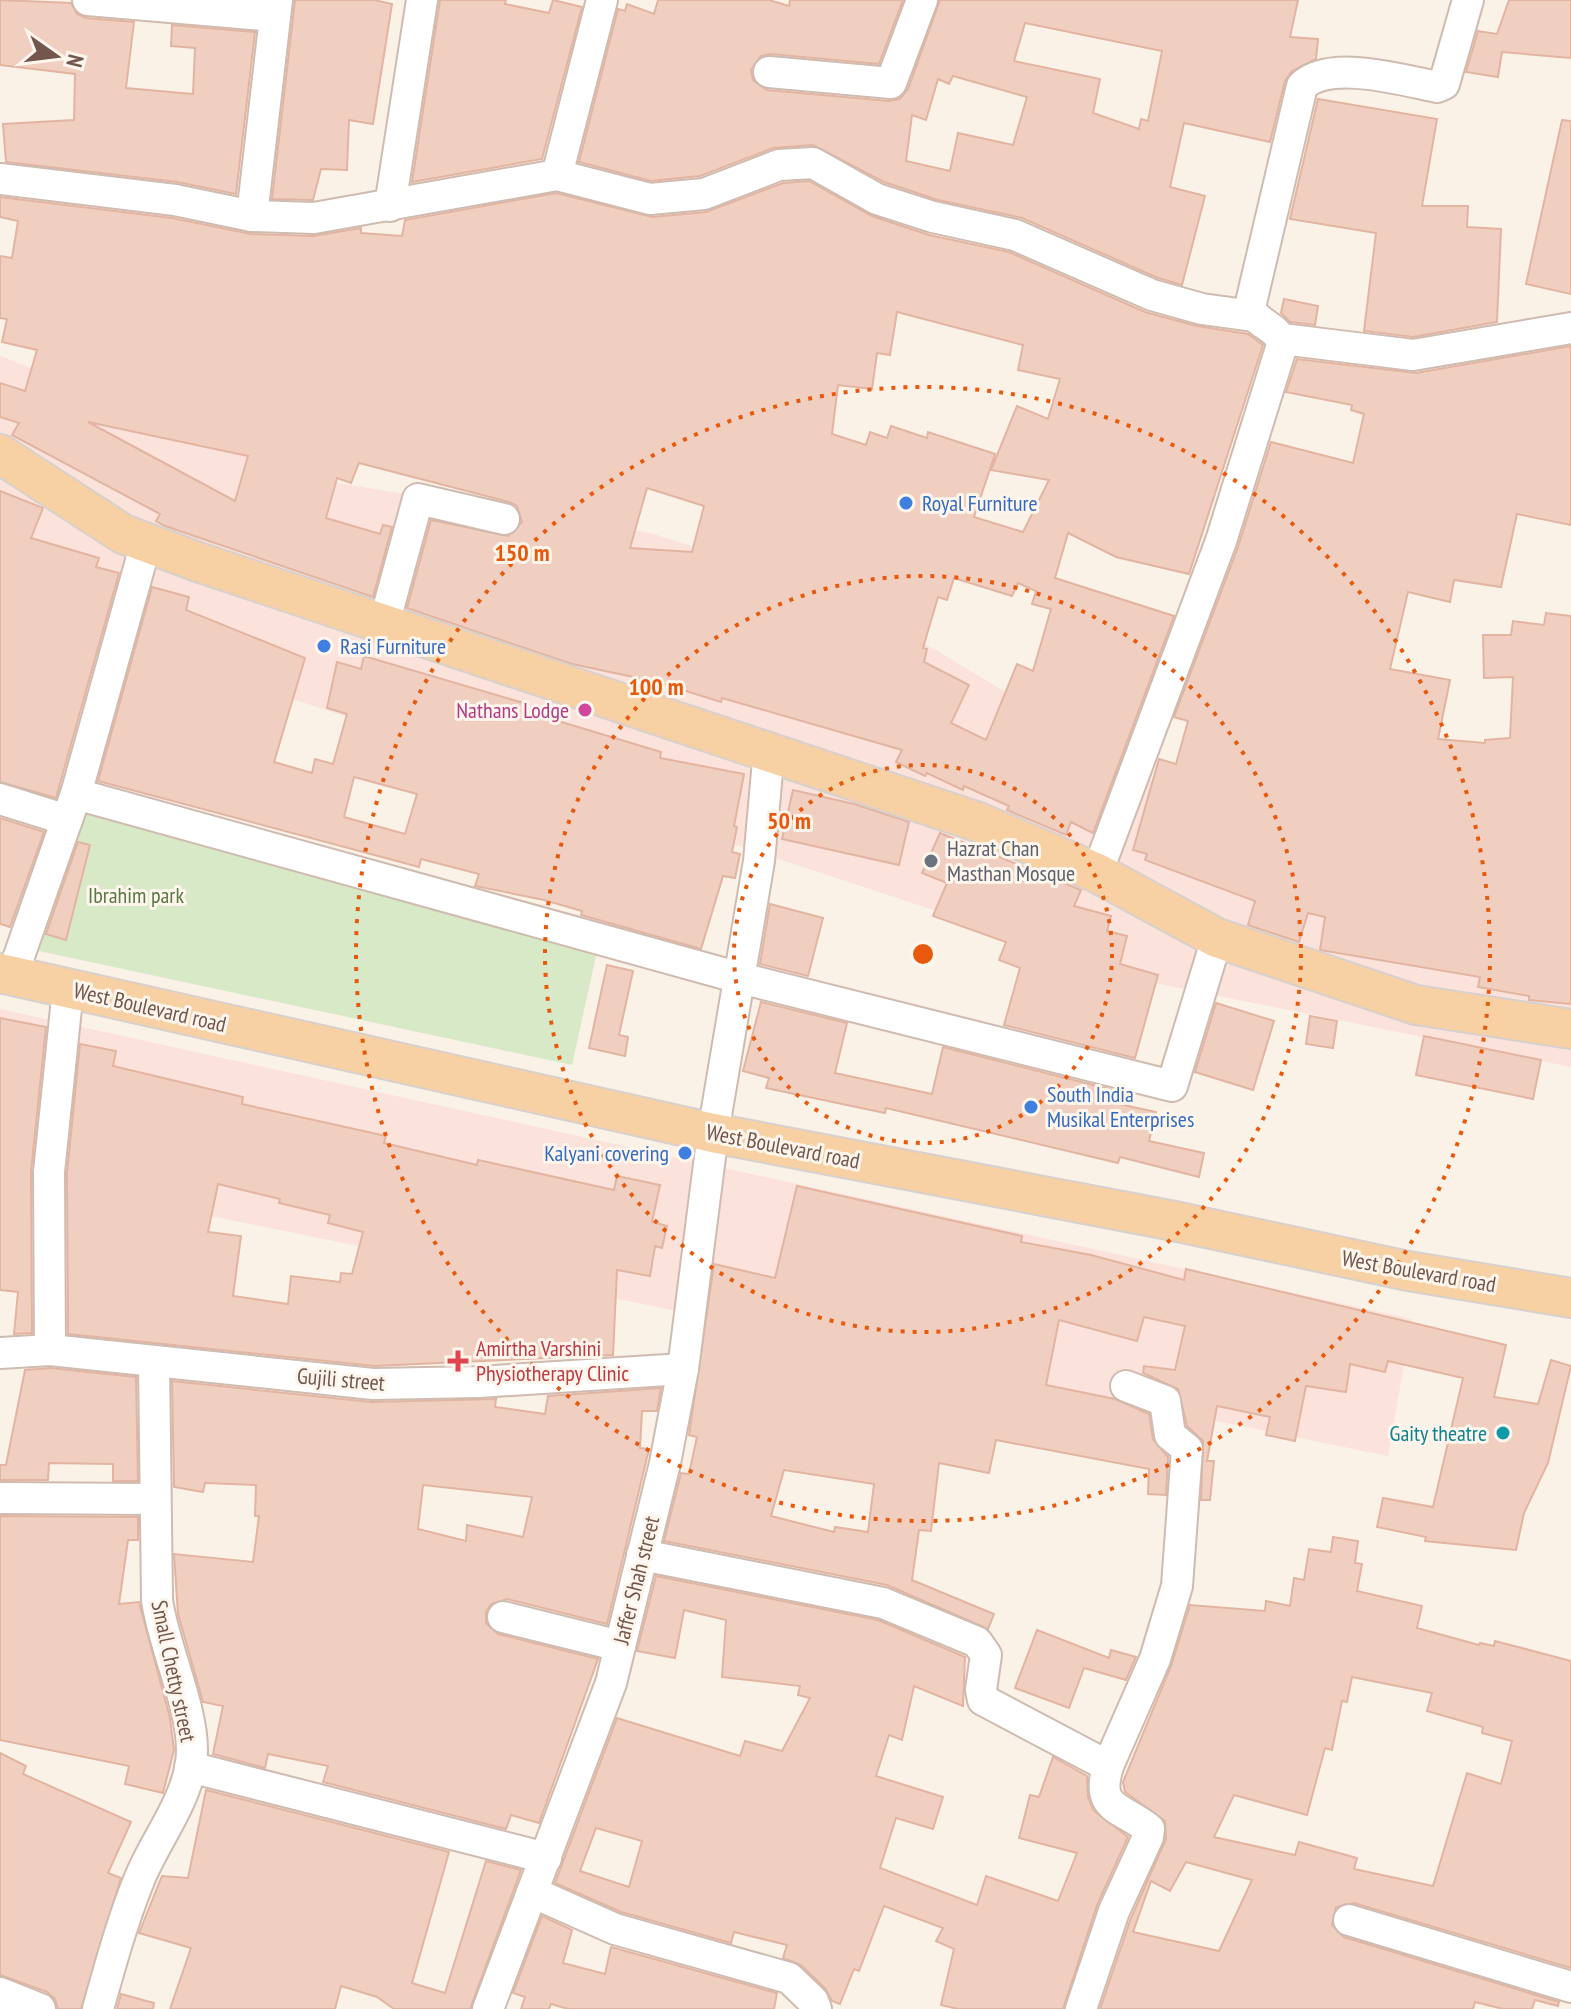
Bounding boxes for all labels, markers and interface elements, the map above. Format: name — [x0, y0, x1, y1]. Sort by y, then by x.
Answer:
north arrow — [16, 16, 96, 96]
text: N — [60, 52, 90, 70]
place label: Royal Furniture — [922, 489, 1038, 517]
marker: Royal Furniture — [897, 494, 915, 512]
text: 150 m — [494, 537, 550, 568]
place label: Rasi Furniture — [340, 632, 446, 660]
marker: Rasi Furniture — [315, 637, 333, 655]
text: 100 m — [628, 671, 684, 702]
place label: Nathans Lodge — [456, 696, 569, 724]
marker: Nathans Lodge — [576, 701, 594, 719]
text: 50 m — [767, 805, 811, 836]
place label: Hazrat Chan Masthan Mosque — [947, 834, 1075, 887]
marker: Hazrat Chan Masthan Mosque — [922, 852, 940, 870]
park label: Ibrahim park — [88, 881, 184, 909]
centre of rings — [909, 940, 937, 968]
street label: West Boulevard road — [71, 976, 229, 1038]
place label: South India Musikal Enterprises — [1047, 1080, 1194, 1133]
marker: South India Musikal Enterprises — [1022, 1098, 1040, 1116]
street label: West Boulevard road — [704, 1117, 862, 1175]
place label: Kalyani covering — [544, 1139, 669, 1167]
marker: Kalyani covering — [676, 1144, 694, 1162]
street label: West Boulevard road — [1340, 1244, 1498, 1298]
place label: Amirtha Varshini Physiotherapy Clinic — [476, 1334, 629, 1387]
marker: Amirtha Varshini Physiotherapy Clinic — [447, 1350, 469, 1372]
street label: Gujili street — [296, 1361, 386, 1397]
place label: Gaity theatre — [1390, 1419, 1487, 1447]
marker: Gaity theatre — [1494, 1424, 1512, 1442]
street label: Jaffer Shah street — [606, 1513, 665, 1648]
street label: Small Chetty street — [145, 1598, 203, 1744]

